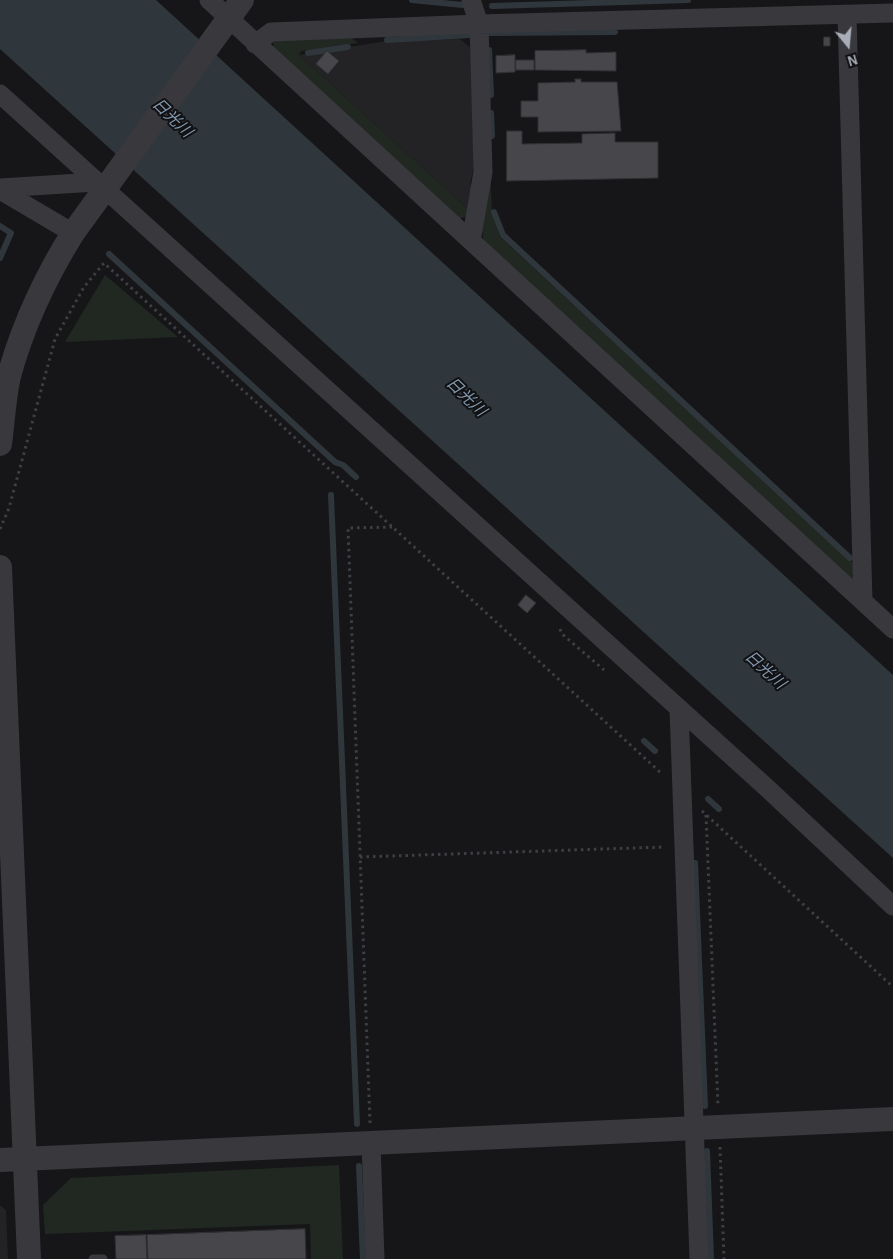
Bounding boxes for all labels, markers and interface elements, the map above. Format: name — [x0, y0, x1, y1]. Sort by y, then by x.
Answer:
north arrow — [823, 20, 873, 70]
text: N — [846, 51, 859, 67]
water label: 日光川 — [148, 94, 196, 142]
water label: 日光川 — [442, 373, 490, 421]
water label: 日光川 — [741, 647, 789, 693]

